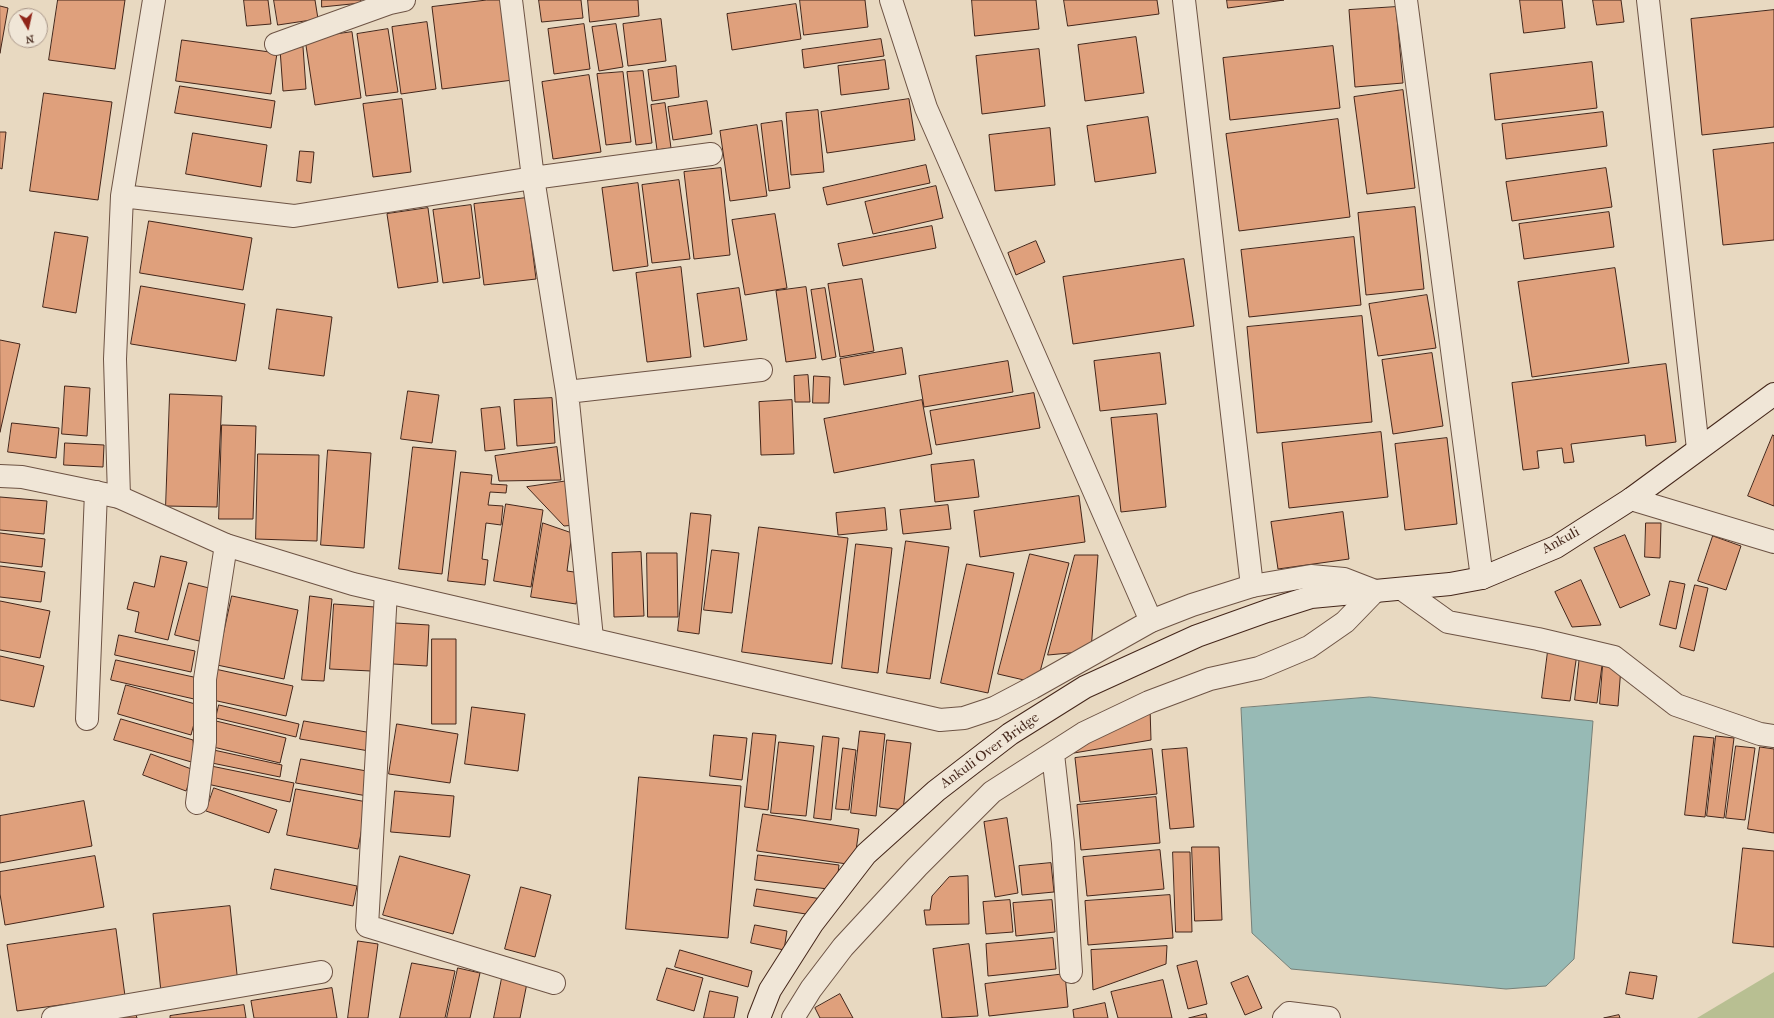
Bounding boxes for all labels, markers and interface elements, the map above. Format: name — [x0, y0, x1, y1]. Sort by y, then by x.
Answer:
north arrow — [8, 8, 48, 48]
text: N — [25, 32, 35, 46]
street label: Ankuli — [1539, 524, 1583, 558]
street label: Ankuli Over Bridge — [937, 709, 1043, 793]

